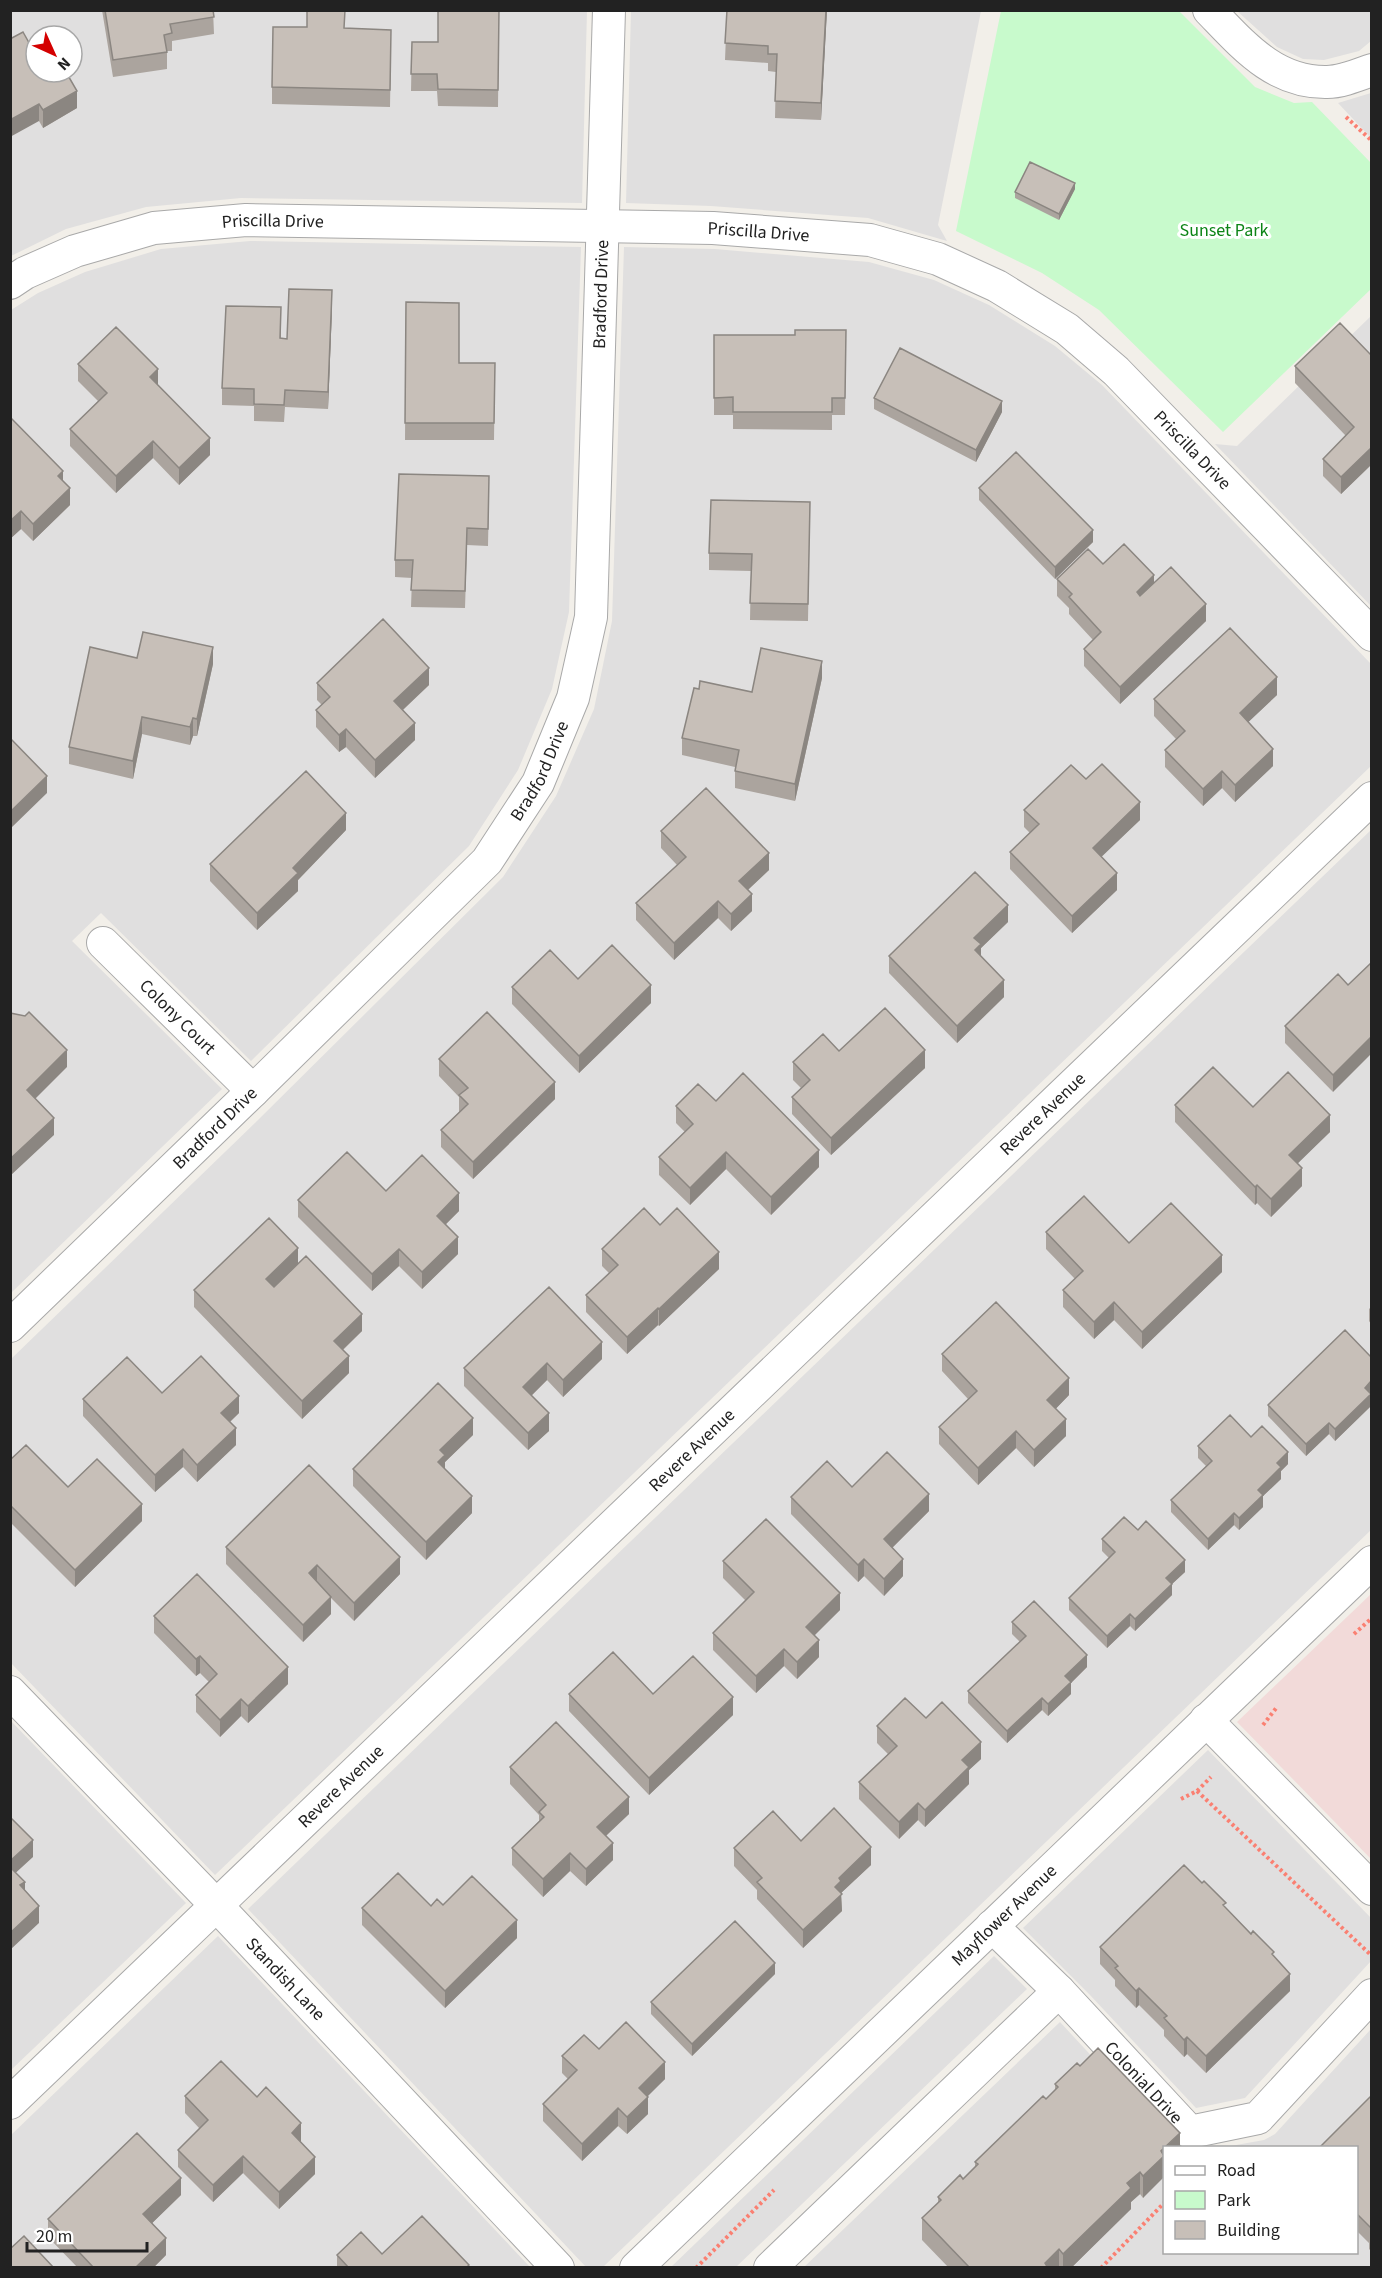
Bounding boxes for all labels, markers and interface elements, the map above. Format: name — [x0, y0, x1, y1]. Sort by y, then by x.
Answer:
north arrow — [24, 24, 84, 84]
text: N — [52, 52, 75, 75]
street label: Priscilla Drive — [221, 207, 324, 235]
street label: Priscilla Drive — [707, 215, 810, 248]
park label: Sunset Park — [1180, 218, 1269, 243]
street label: Bradford Drive — [586, 239, 615, 349]
street label: Priscilla Drive — [1148, 405, 1237, 495]
street label: Bradford Drive — [504, 717, 575, 826]
street label: Colony Court — [134, 973, 222, 1060]
street label: Revere Avenue — [994, 1066, 1091, 1161]
street label: Bradford Drive — [167, 1081, 263, 1175]
street label: Revere Avenue — [643, 1403, 740, 1497]
street label: Revere Avenue — [292, 1739, 389, 1833]
street label: Mayflower Avenue — [946, 1858, 1062, 1972]
street label: Standish Lane — [240, 1932, 331, 2026]
street label: Colonial Drive — [1099, 2035, 1189, 2129]
legend — [1163, 2146, 1358, 2254]
text: Road — [1217, 2158, 1256, 2183]
text: Park — [1217, 2188, 1251, 2213]
scale bar — [27, 2215, 147, 2253]
text: Building — [1217, 2218, 1280, 2243]
text: 20 m — [36, 2224, 72, 2249]

